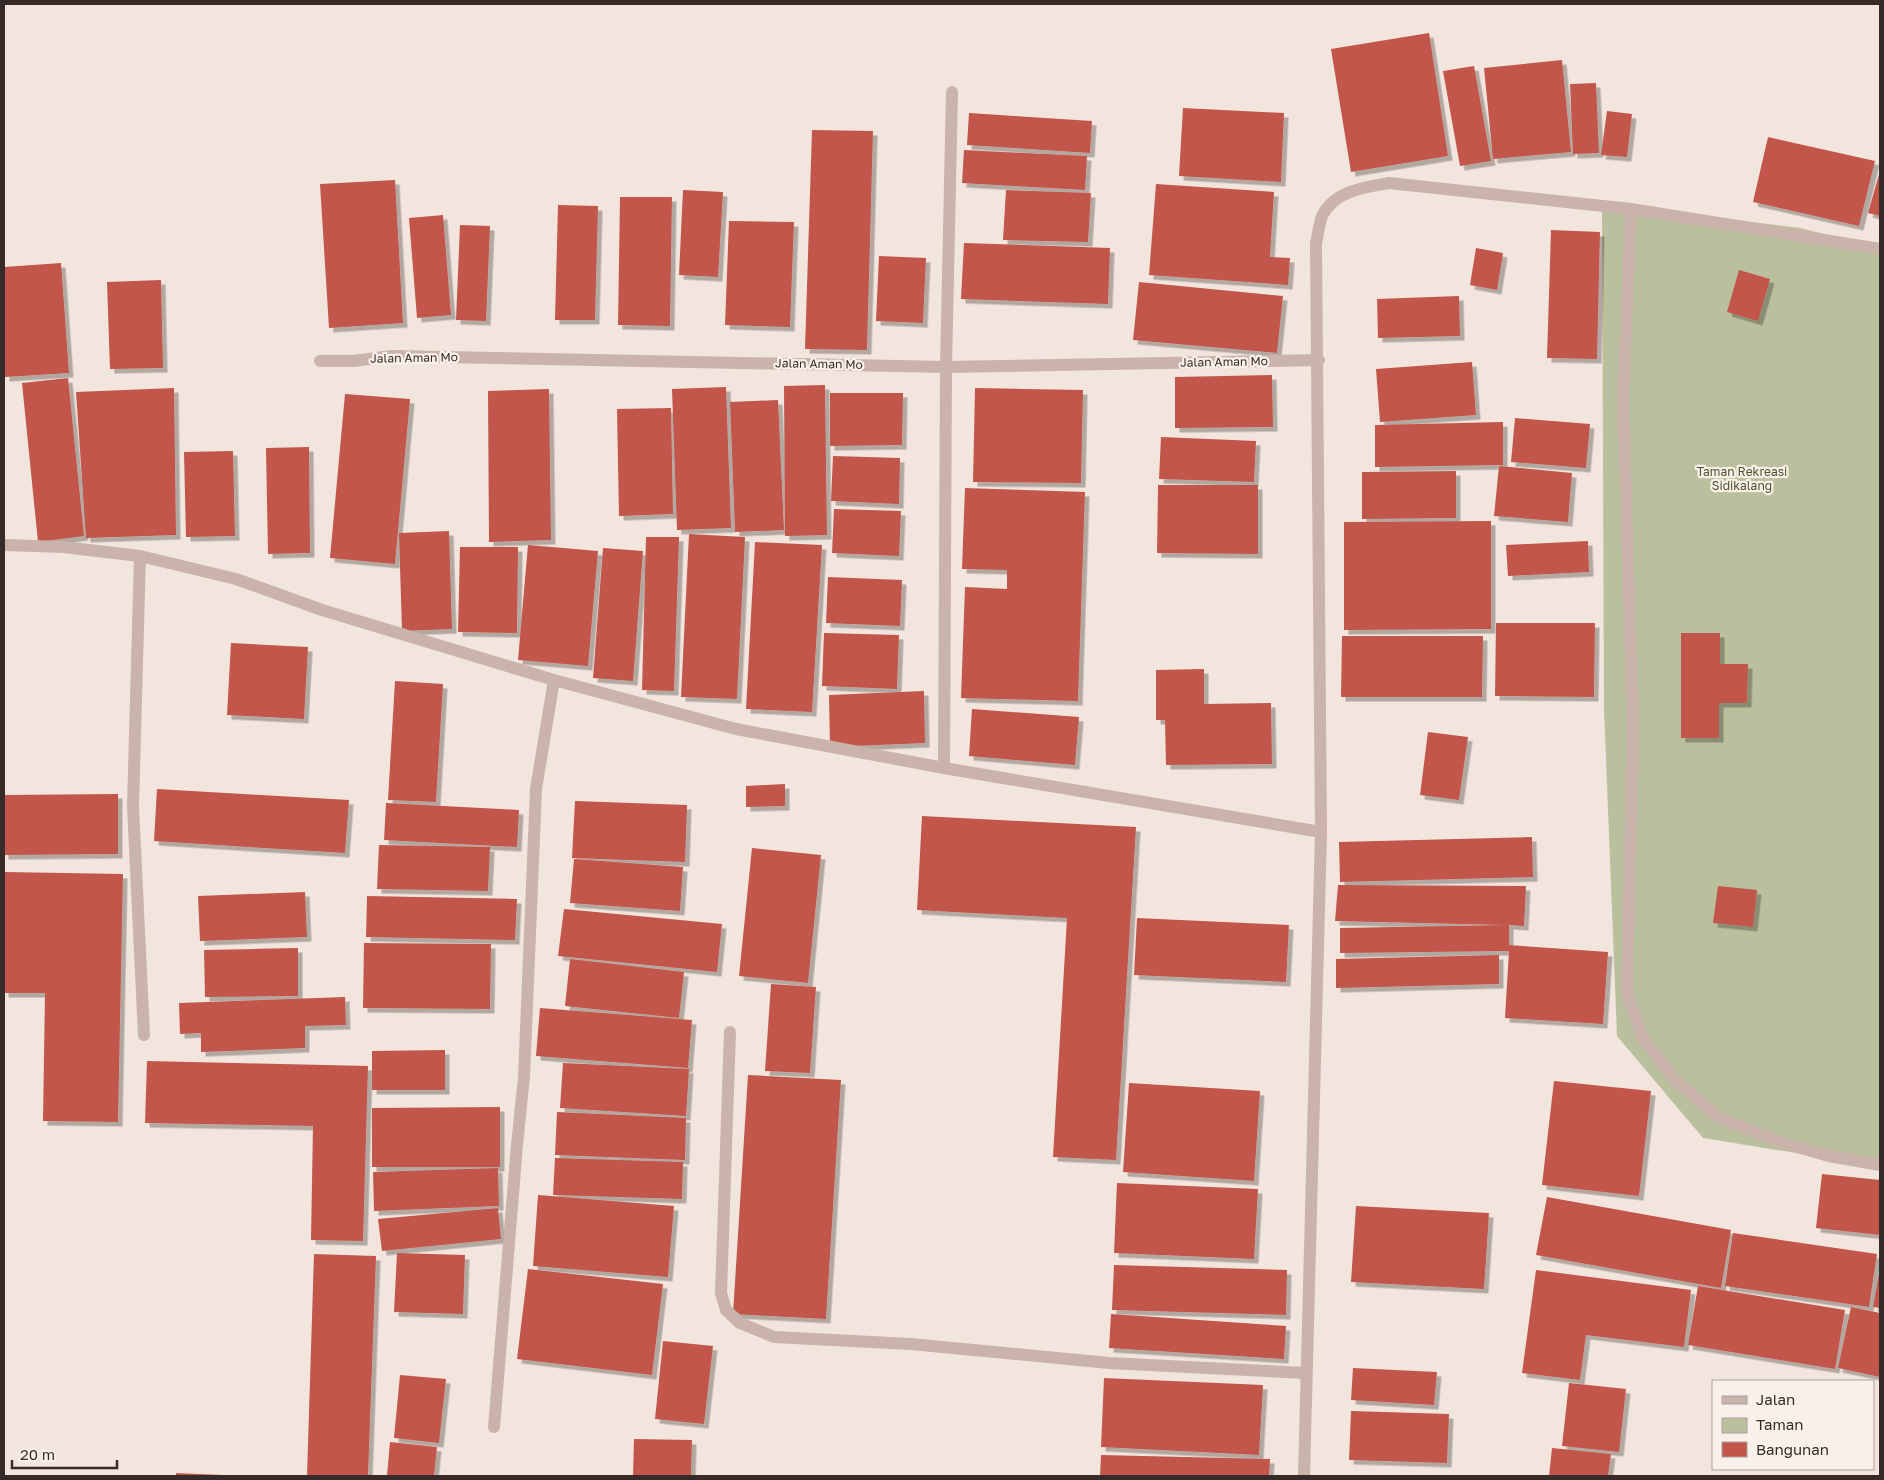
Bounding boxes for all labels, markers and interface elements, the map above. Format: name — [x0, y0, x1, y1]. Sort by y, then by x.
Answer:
street label: Jalan Aman Mo — [370, 349, 458, 366]
street label: Jalan Aman Mo — [1180, 353, 1268, 370]
street label: Jalan Aman Mo — [775, 355, 863, 372]
park label: Taman Rekreasi Sidikalang — [1697, 464, 1787, 493]
legend — [1712, 1380, 1874, 1470]
text: Jalan — [1756, 1390, 1795, 1408]
text: Taman — [1756, 1415, 1803, 1433]
scale bar — [12, 1438, 118, 1470]
text: Bangunan — [1756, 1440, 1829, 1458]
text: 20 m — [20, 1445, 55, 1463]

